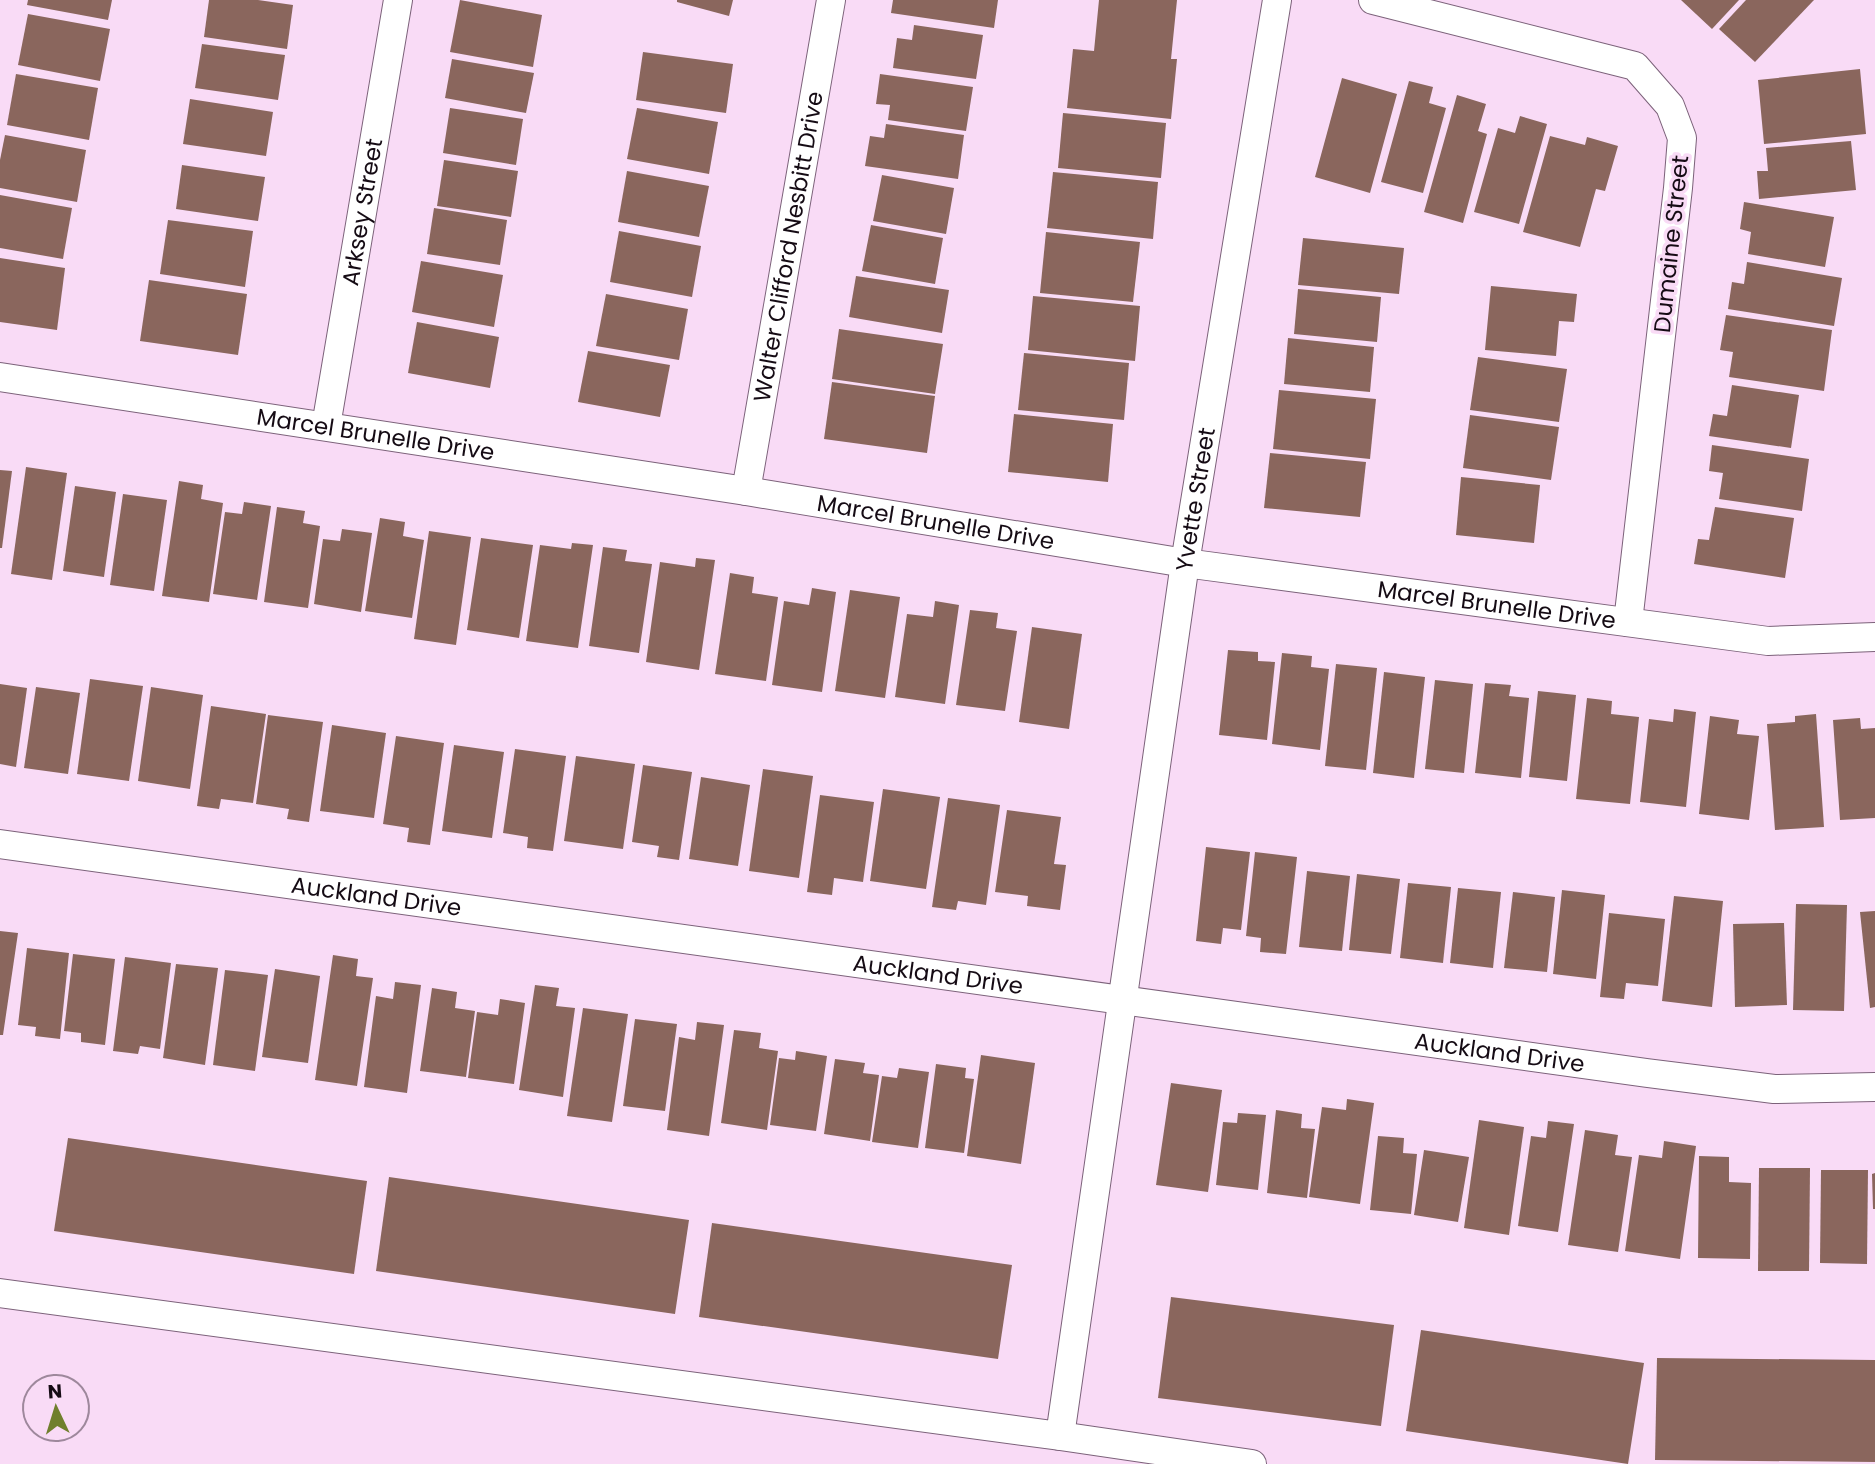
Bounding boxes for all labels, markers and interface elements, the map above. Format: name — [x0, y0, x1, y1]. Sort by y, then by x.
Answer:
street label: Walter Clifford Nesbitt Drive — [746, 89, 831, 404]
street label: Arksey Street — [334, 136, 390, 288]
street label: Dumaine Street — [1646, 154, 1696, 334]
street label: Marcel Brunelle Drive — [255, 400, 497, 468]
street label: Yvette Street — [1168, 425, 1223, 573]
street label: Marcel Brunelle Drive — [815, 487, 1057, 557]
street label: Marcel Brunelle Drive — [1376, 573, 1618, 636]
street label: Auckland Drive — [289, 869, 464, 924]
street label: Auckland Drive — [851, 947, 1025, 1002]
street label: Auckland Drive — [1412, 1025, 1587, 1080]
north arrow — [21, 1373, 91, 1443]
text: N — [47, 1378, 63, 1406]

